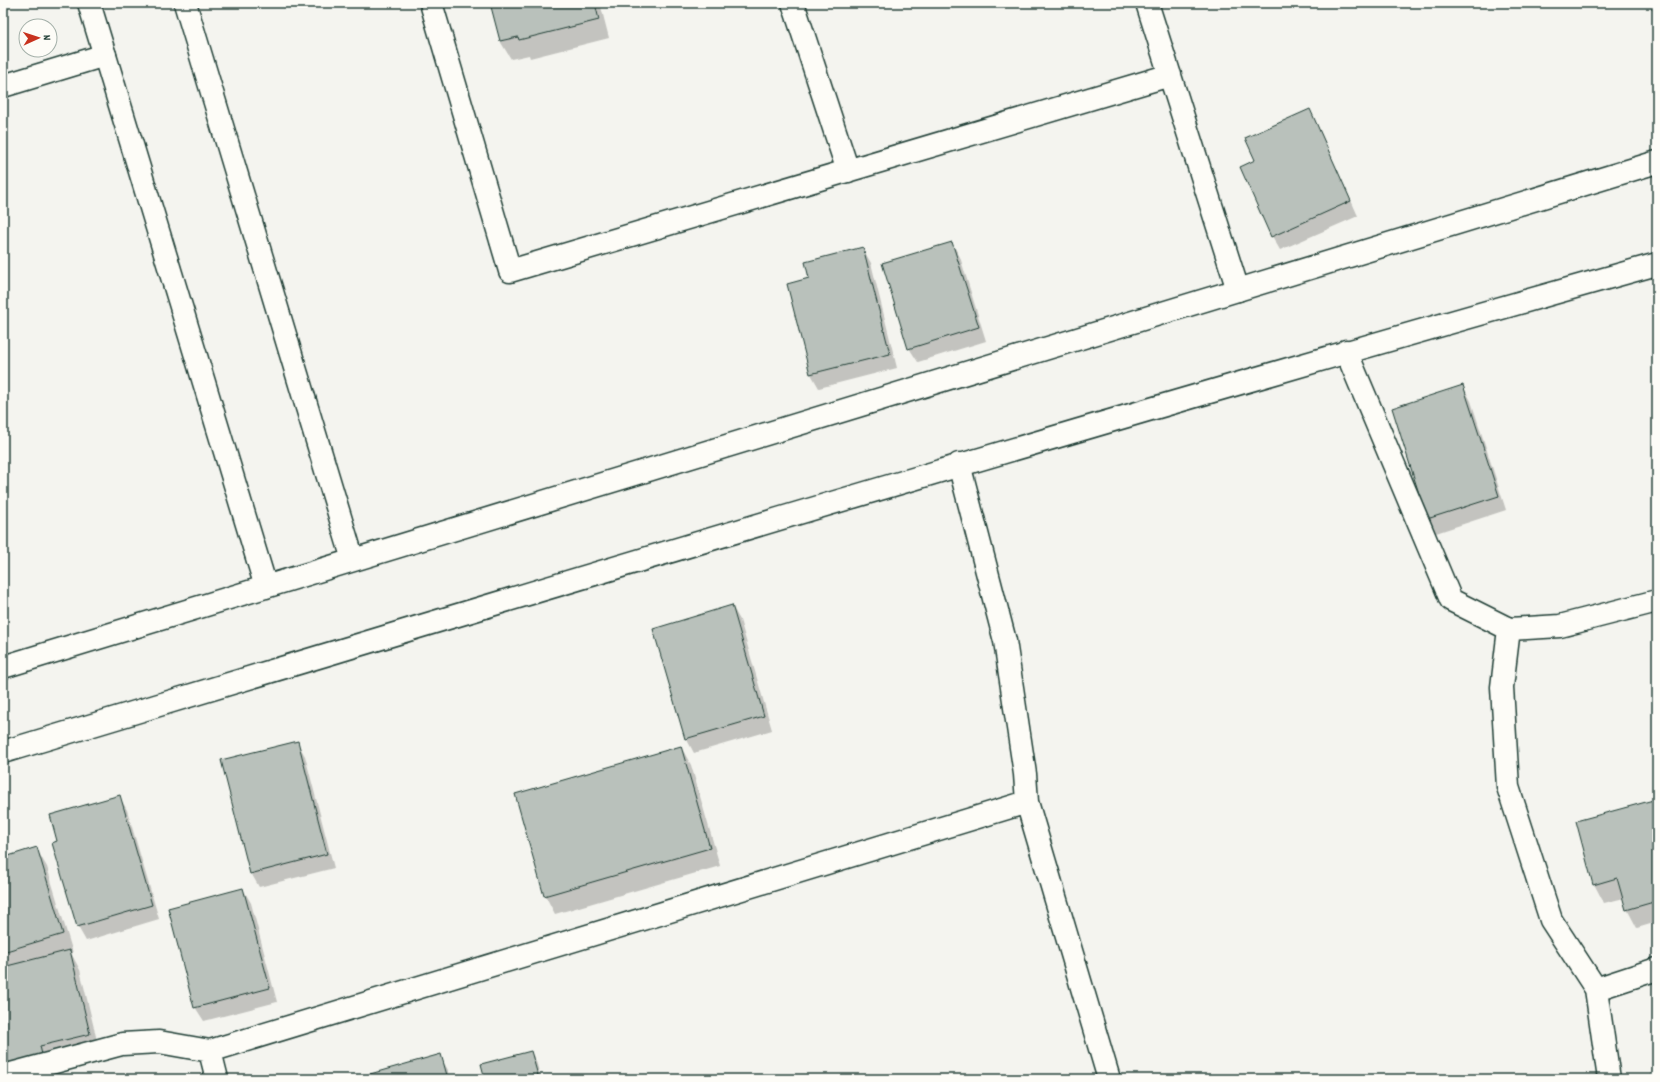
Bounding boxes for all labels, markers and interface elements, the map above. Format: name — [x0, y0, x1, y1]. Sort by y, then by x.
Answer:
north arrow — [18, 18, 58, 58]
text: N — [38, 34, 54, 41]

